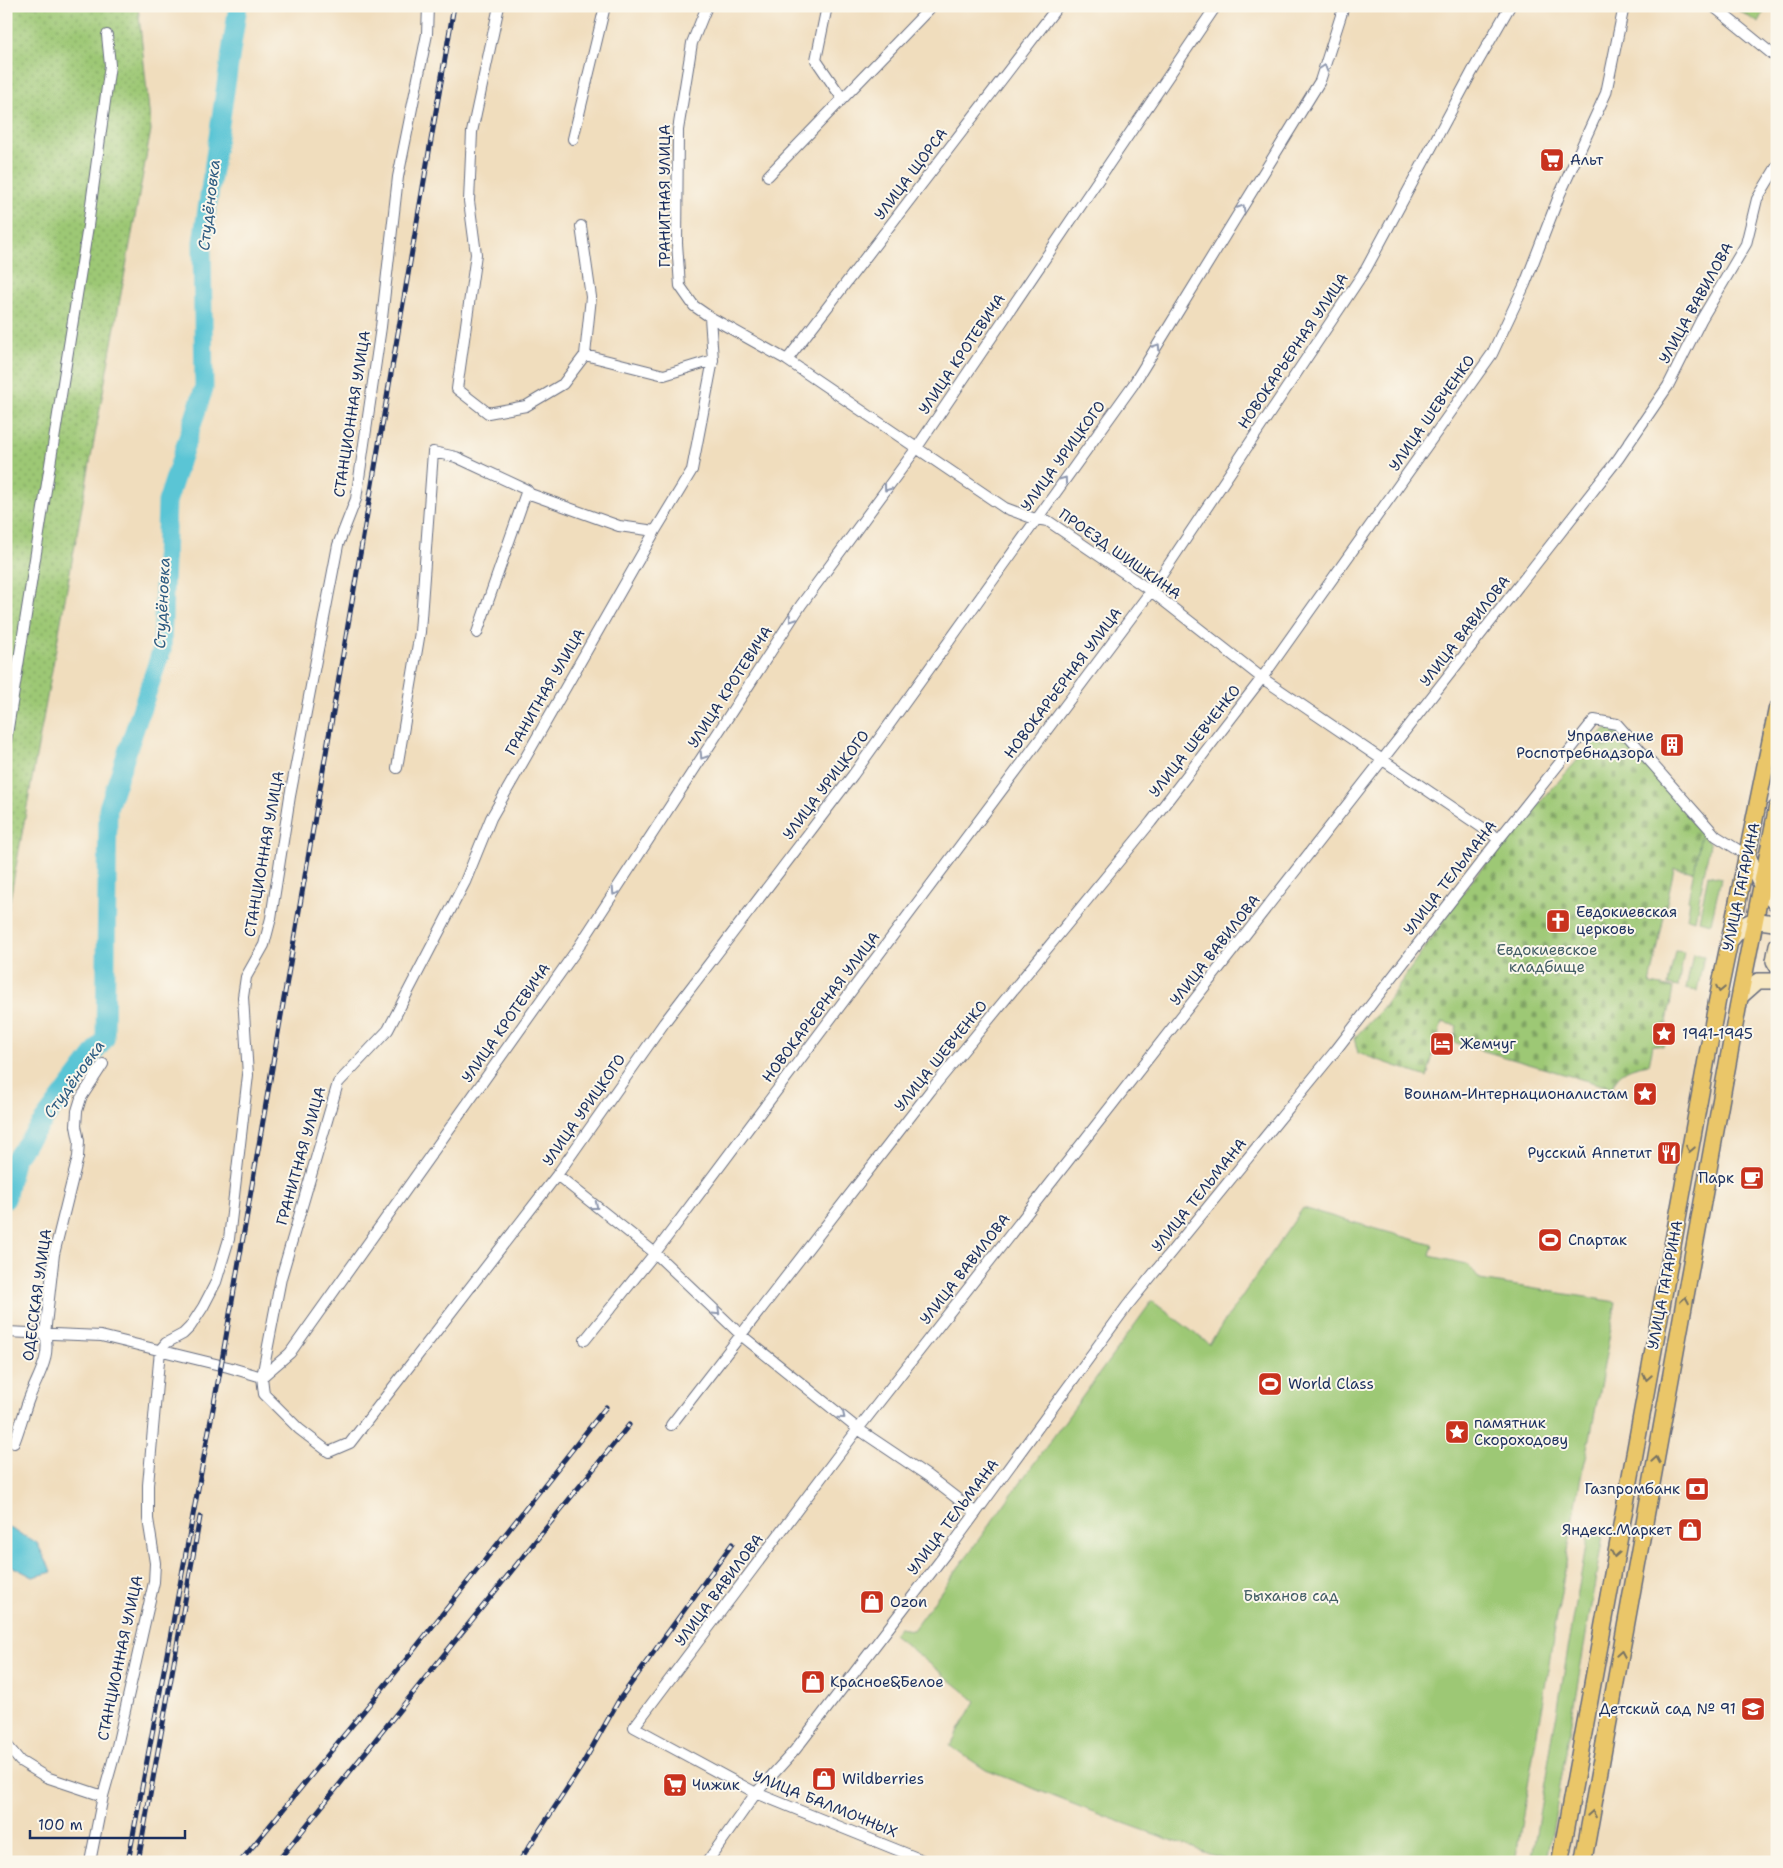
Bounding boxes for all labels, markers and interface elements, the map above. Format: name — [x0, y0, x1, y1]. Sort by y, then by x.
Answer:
one-way arrow — [1318, 65, 1328, 73]
street label: ГРАНИТНАЯ УЛИЦА — [655, 124, 675, 268]
street label: УЛИЦА ЩОРСА — [870, 124, 952, 224]
supermarket icon: Альт — [1539, 147, 1565, 173]
place label: Альт — [1570, 150, 1604, 170]
water label: Студёновка — [193, 158, 225, 252]
one-way arrow — [1235, 205, 1245, 214]
street label: УЛИЦА ВАВИЛОВА — [1654, 239, 1738, 367]
street label: НОВОКАРЬЕРНАЯ УЛИЦА — [1233, 269, 1353, 433]
street label: УЛИЦА КРОТЕВИЧА — [914, 290, 1010, 418]
street label: СТАНЦИОННАЯ УЛИЦА — [329, 329, 375, 499]
one-way arrow — [1150, 343, 1160, 352]
street label: УЛИЦА ШЕВЧЕНКО — [1384, 351, 1480, 475]
street label: УЛИЦА УРИЦКОГО — [1016, 397, 1110, 515]
one-way arrow — [1058, 476, 1067, 486]
one-way arrow — [884, 482, 893, 492]
street label: ПРОЕЗД ШИШКИНА — [1055, 504, 1185, 604]
water label: Студёновка — [149, 557, 175, 649]
street label: УЛИЦА ВАВИЛОВА — [1415, 571, 1515, 691]
street label: НОВОКАРЬЕРНАЯ УЛИЦА — [1000, 603, 1126, 763]
one-way arrow — [789, 614, 798, 623]
street label: УЛИЦА КРОТЕВИЧА — [683, 622, 777, 752]
street label: ГРАНИТНАЯ УЛИЦА — [501, 625, 590, 759]
street label: УЛИЦА ШЕВЧЕНКО — [1145, 681, 1245, 801]
street label: УЛИЦА УРИЦКОГО — [778, 726, 874, 844]
place label: Управление Роспотребнадзора — [1516, 726, 1655, 763]
building icon: Управление Роспотребнадзора — [1659, 732, 1685, 758]
one-way arrow — [700, 750, 710, 759]
street label: СТАНЦИОННАЯ УЛИЦА — [240, 769, 288, 939]
street label: УЛИЦА ТЕЛЬМАНА — [1399, 816, 1501, 939]
street label: УЛИЦА ГАГАРИНА — [1718, 821, 1764, 953]
one-way arrow — [612, 886, 621, 896]
street label: УЛИЦА ВАВИЛОВА — [1165, 890, 1265, 1010]
place label: Евдокиевская церковь — [1576, 902, 1677, 939]
church icon: Евдокиевская церковь — [1545, 908, 1571, 934]
street label: НОВОКАРЬЕРНАЯ УЛИЦА — [758, 927, 884, 1087]
park label: Евдокиевское кладбище — [1496, 940, 1598, 977]
street label: УЛИЦА КРОТЕВИЧА — [457, 959, 555, 1087]
one-way arrow — [1715, 984, 1726, 993]
street label: УЛИЦА ШЕВЧЕНКО — [890, 996, 992, 1116]
place icon: 1941-1945 — [1651, 1021, 1677, 1047]
place label: 1941-1945 — [1682, 1024, 1753, 1044]
hotel icon: Жемчуг — [1429, 1031, 1455, 1057]
place label: Жемчуг — [1460, 1034, 1517, 1054]
water label: Студёновка — [39, 1036, 109, 1122]
street label: УЛИЦА УРИЦКОГО — [538, 1050, 630, 1170]
place icon: Воинам-Интернационалистам — [1632, 1081, 1658, 1107]
street label: ГРАНИТНАЯ УЛИЦА — [272, 1084, 330, 1228]
place label: Воинам-Интернационалистам — [1404, 1084, 1628, 1104]
street label: УЛИЦА ТЕЛЬМАНА — [1147, 1134, 1251, 1256]
restaurant icon: Русский Аппетит — [1656, 1140, 1682, 1166]
place label: Русский Аппетит — [1528, 1143, 1652, 1163]
one-way arrow — [1685, 1144, 1696, 1153]
cafe icon: Парк — [1739, 1165, 1765, 1191]
place label: Парк — [1698, 1168, 1734, 1188]
one-way arrow — [589, 1200, 598, 1208]
street label: УЛИЦА ВАВИЛОВА — [915, 1209, 1015, 1329]
street label: УЛИЦА ГАГАРИНА — [1643, 1219, 1687, 1351]
street label: ОДЕССКАЯ УЛИЦА — [18, 1227, 56, 1362]
sports icon: Спартак — [1537, 1227, 1563, 1253]
place label: Спартак — [1568, 1230, 1627, 1250]
one-way arrow — [1680, 1295, 1690, 1304]
one-way arrow — [712, 1306, 721, 1315]
sports icon: World Class — [1257, 1371, 1283, 1397]
one-way arrow — [1643, 1373, 1653, 1381]
place label: World Class — [1288, 1374, 1374, 1394]
one-way arrow — [836, 1411, 845, 1419]
place label: памятник Скороходову — [1474, 1413, 1568, 1450]
place icon: памятник Скороходову — [1444, 1419, 1470, 1445]
street label: УЛИЦА ТЕЛЬМАНА — [903, 1455, 1003, 1579]
one-way arrow — [1651, 1455, 1661, 1464]
bank icon: Газпромбанк — [1684, 1476, 1710, 1502]
place label: Газпромбанк — [1584, 1479, 1680, 1499]
shop icon: Яндекс.Маркет — [1677, 1517, 1703, 1543]
place label: Яндекс.Маркет — [1562, 1520, 1672, 1540]
street label: УЛИЦА ВАВИЛОВА — [670, 1530, 768, 1650]
one-way arrow — [1611, 1550, 1621, 1559]
street label: СТАНЦИОННАЯ УЛИЦА — [93, 1573, 147, 1742]
park label: Быханов сад — [1243, 1586, 1339, 1606]
shop icon: Ozon — [859, 1589, 885, 1615]
place label: Ozon — [890, 1592, 927, 1612]
one-way arrow — [1615, 1650, 1626, 1658]
shop icon: Красное&Белое — [800, 1669, 826, 1695]
place label: Красное&Белое — [830, 1672, 944, 1692]
school or university icon: Детский сад № 91 — [1740, 1696, 1766, 1722]
place label: Детский сад № 91 — [1599, 1699, 1736, 1719]
street label: УЛИЦА БАЛМОЧНЫХ — [750, 1766, 901, 1842]
shop icon: Wildberries — [811, 1766, 837, 1792]
place label: Wildberries — [842, 1769, 924, 1789]
supermarket icon: Чижик — [662, 1772, 688, 1798]
place label: Чижик — [692, 1775, 740, 1795]
scale bar — [30, 1808, 185, 1840]
one-way arrow — [1586, 1809, 1596, 1818]
text: 100 m — [38, 1815, 83, 1835]

